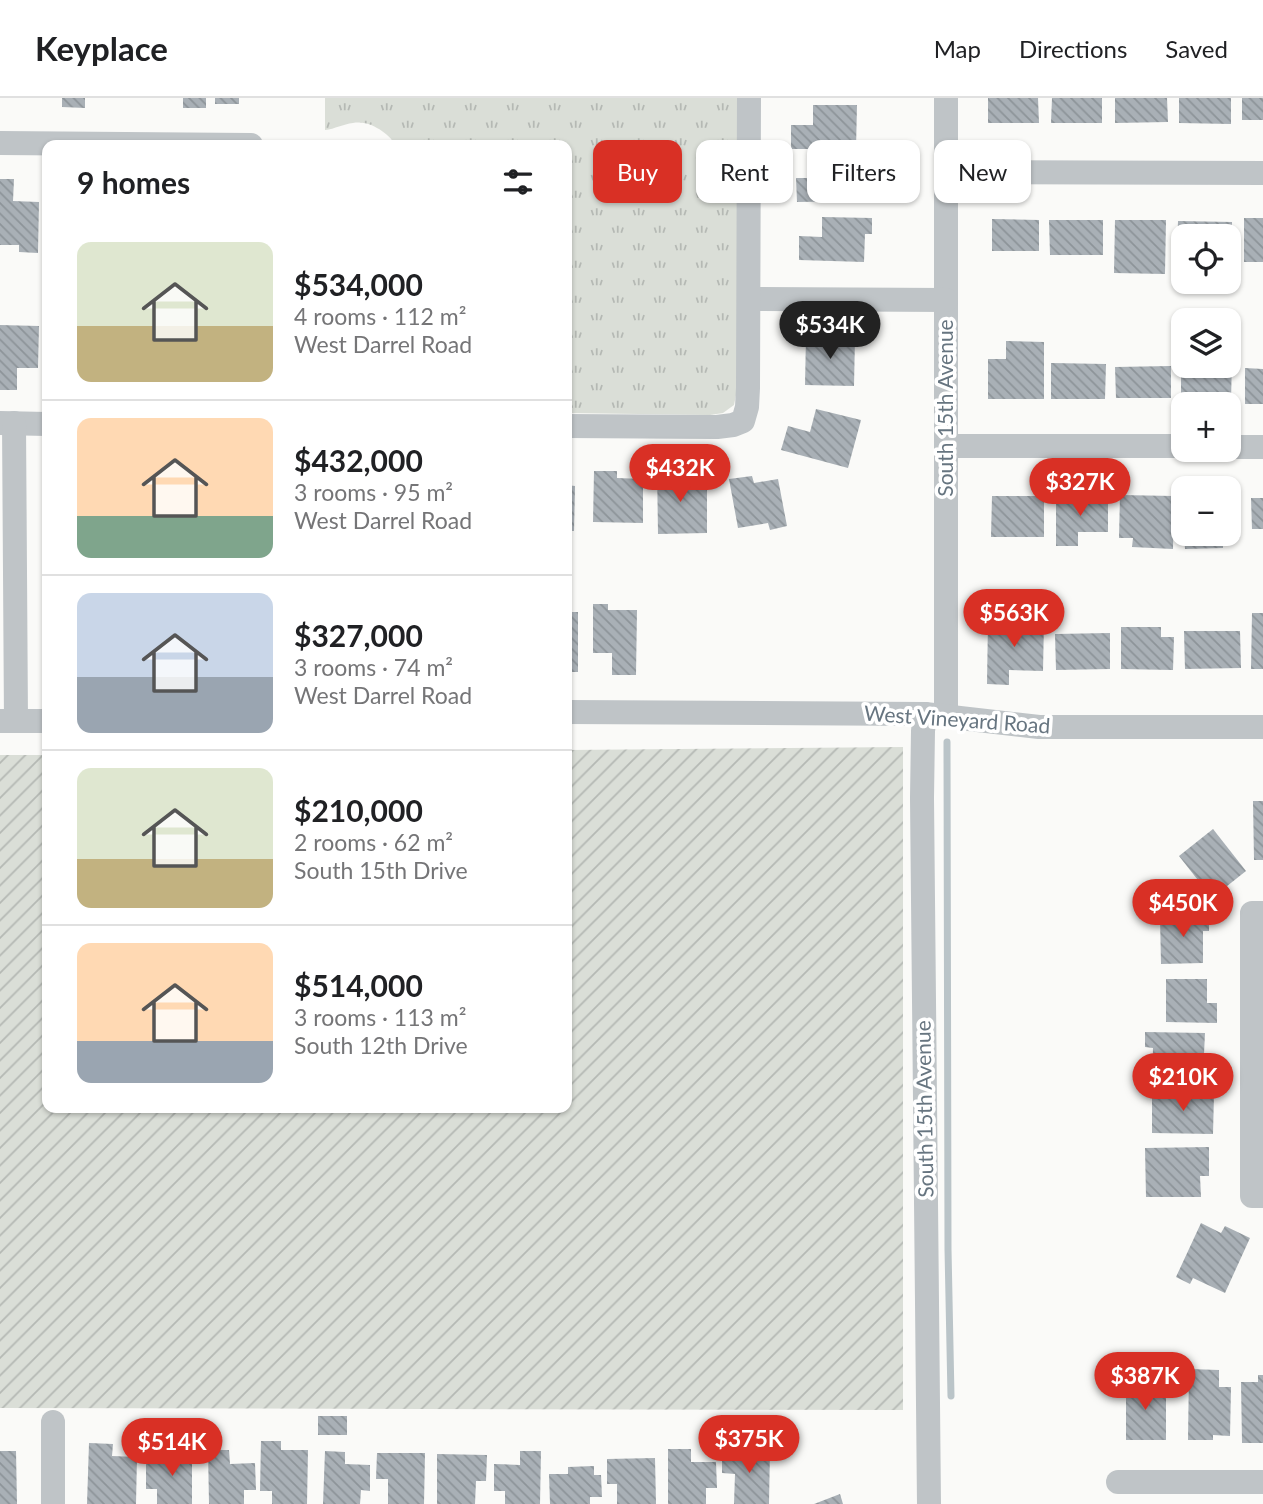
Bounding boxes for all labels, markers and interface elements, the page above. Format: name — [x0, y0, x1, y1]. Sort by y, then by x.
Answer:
text: Keyplace — [35, 28, 168, 68]
text: Map — [934, 34, 981, 63]
text: Directions — [1019, 34, 1127, 63]
text: Saved — [1165, 34, 1228, 63]
chip: Buy — [593, 140, 682, 203]
chip: Rent — [696, 140, 793, 203]
chip: Filters — [807, 140, 920, 203]
chip: New — [934, 140, 1031, 203]
icon: filters — [499, 163, 537, 201]
text: 9 homes — [77, 164, 190, 200]
map controls — [1171, 224, 1241, 546]
button: locate — [1171, 224, 1241, 294]
text: $534,000 — [294, 266, 423, 302]
icon: home — [133, 270, 217, 354]
text: 4 rooms · 112 m² — [294, 302, 466, 330]
pin: $534K — [781, 302, 879, 361]
button: layers — [1171, 308, 1241, 378]
text: $534K — [795, 310, 865, 338]
street label: South 15th Avenue — [932, 319, 957, 497]
text: West Darrel Road — [294, 330, 472, 358]
button: + — [1171, 392, 1241, 462]
text: $432,000 — [294, 442, 423, 478]
pin: $432K — [631, 444, 729, 504]
icon: home — [133, 446, 217, 530]
text: $432K — [645, 453, 715, 481]
pin: $327K — [1031, 458, 1129, 518]
text: $327K — [1045, 467, 1115, 495]
button: − — [1171, 476, 1241, 546]
text: 3 rooms · 95 m² — [294, 478, 453, 506]
text: West Darrel Road — [294, 506, 472, 534]
pin: $563K — [965, 589, 1063, 649]
text: $563K — [979, 598, 1049, 626]
text: $327,000 — [294, 617, 423, 653]
icon: home — [133, 621, 217, 705]
text: 3 rooms · 74 m² — [294, 653, 453, 681]
text: West Darrel Road — [294, 681, 472, 709]
street label: West Vineyard Road — [863, 700, 1051, 737]
text: $210,000 — [294, 792, 423, 828]
icon: home — [133, 796, 217, 880]
text: 2 rooms · 62 m² — [294, 828, 453, 856]
text: South 15th Drive — [294, 856, 468, 884]
pin: $450K — [1134, 880, 1232, 939]
text: $450K — [1148, 888, 1218, 916]
text: $514,000 — [294, 967, 423, 1003]
icon: home — [133, 971, 217, 1055]
text: 3 rooms · 113 m² — [294, 1003, 466, 1031]
street label: South 15th Avenue — [909, 1020, 938, 1198]
text: South 12th Drive — [294, 1031, 468, 1059]
pin: $210K — [1134, 1054, 1232, 1113]
text: $210K — [1148, 1062, 1218, 1090]
pin: $387K — [1096, 1352, 1194, 1412]
text: $387K — [1110, 1361, 1180, 1389]
pin: $375K — [700, 1416, 798, 1475]
pin: $514K — [123, 1418, 221, 1478]
text: $375K — [714, 1424, 784, 1452]
text: $514K — [137, 1427, 207, 1455]

